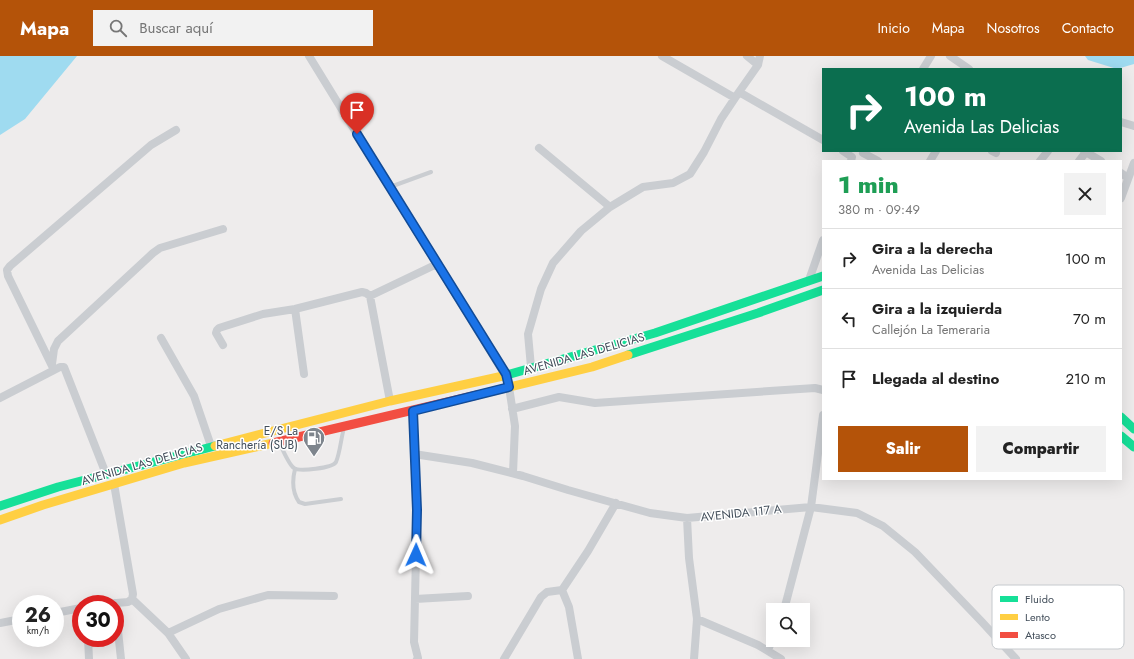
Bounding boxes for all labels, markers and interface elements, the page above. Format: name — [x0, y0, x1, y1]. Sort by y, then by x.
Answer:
search box — [93, 10, 373, 46]
text: Mapa — [20, 15, 69, 42]
icon: search — [107, 17, 129, 39]
text: Buscar aquí — [139, 17, 213, 39]
text: Inicio — [877, 18, 910, 38]
text: Mapa — [932, 18, 965, 38]
text: Nosotros — [987, 18, 1040, 38]
text: Contacto — [1062, 18, 1114, 38]
text: 100 m — [904, 76, 987, 117]
icon: right — [838, 84, 890, 136]
pin — [340, 93, 374, 134]
icon: arrive — [346, 99, 368, 121]
text: Avenida Las Delicias — [904, 114, 1059, 140]
text: 1 min — [838, 167, 899, 202]
button: close — [1064, 173, 1106, 215]
text: 380 m · 09:49 — [838, 200, 920, 219]
text: Gira a la derecha — [872, 238, 993, 260]
icon: right — [838, 248, 860, 270]
text: 100 m — [1065, 248, 1106, 270]
text: Avenida Las Delicias — [872, 260, 984, 279]
text: Gira a la izquierda — [872, 298, 1002, 320]
icon: left — [838, 308, 860, 330]
text: 70 m — [1073, 308, 1106, 330]
text: Callejón La Temeraria — [872, 320, 990, 339]
street label: AVENIDA LAS DELICIAS — [521, 328, 647, 380]
icon: arrive — [838, 368, 860, 390]
text: Llegada al destino — [872, 368, 999, 390]
text: 210 m — [1066, 368, 1106, 390]
place label: E/S La Ranchería (SUB) — [216, 422, 298, 454]
fuel station icon: E/S La Ranchería (SUB) — [301, 425, 327, 458]
button: Salir — [838, 426, 968, 472]
button: Compartir — [976, 426, 1106, 472]
street label: AVENIDA LAS DELICIAS — [79, 438, 205, 490]
street label: AVENIDA 117 A — [700, 500, 783, 526]
position arrow — [395, 534, 437, 576]
legend — [992, 585, 1124, 649]
text: Fluido — [1025, 591, 1054, 607]
speed limit sign: 30 — [72, 595, 124, 647]
text: 26 — [25, 601, 51, 630]
map controls — [766, 603, 810, 647]
button: search — [766, 603, 810, 647]
text: Lento — [1025, 609, 1050, 625]
text: km/h — [27, 623, 49, 638]
text: Atasco — [1025, 627, 1056, 643]

